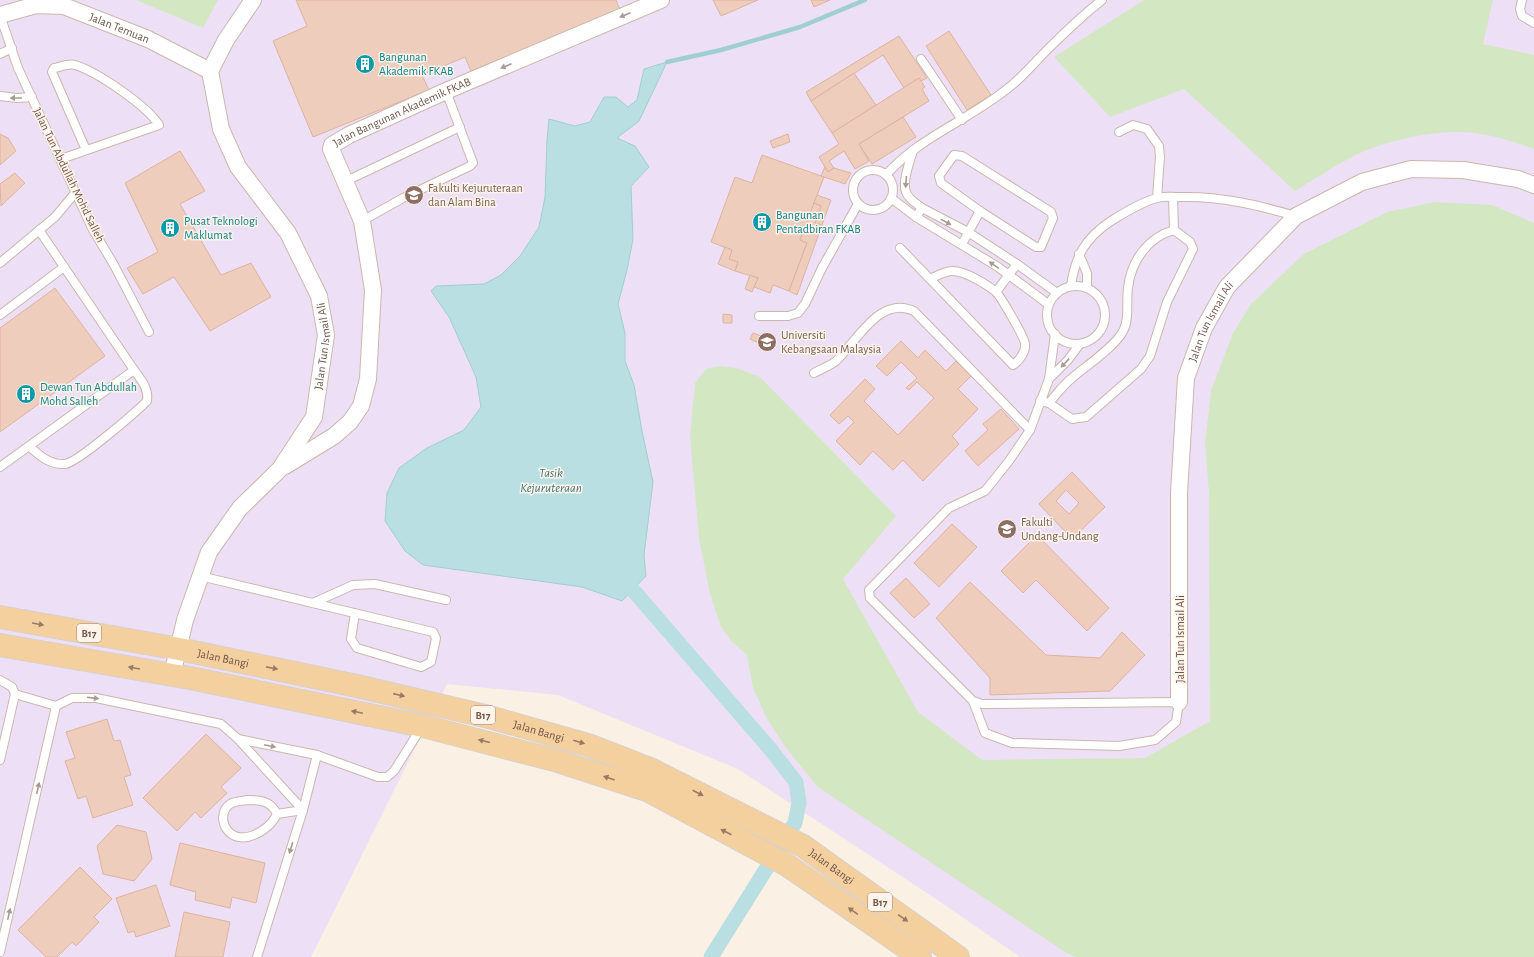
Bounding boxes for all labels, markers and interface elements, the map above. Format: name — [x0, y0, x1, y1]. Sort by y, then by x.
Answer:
street label: Jalan Temuan — [88, 11, 151, 45]
one-way arrow — [620, 12, 631, 18]
place label: Bangunan Akademik FKAB — [379, 51, 454, 77]
building icon: Bangunan Akademik FKAB — [354, 53, 376, 75]
one-way arrow — [499, 63, 511, 69]
street label: Jalan Bangunan Akademik FKAB — [331, 75, 473, 149]
one-way arrow — [9, 95, 22, 101]
street label: Jalan Tun Abdullah Mohd Salleh — [31, 106, 107, 244]
one-way arrow — [903, 176, 910, 188]
place label: Fakulti Kejuruteraan dan Alam Bina — [428, 182, 523, 208]
school or university icon: Fakulti Kejuruteraan dan Alam Bina — [403, 184, 425, 206]
place label: Bangunan Pentadbiran FKAB — [776, 209, 861, 235]
building icon: Bangunan Pentadbiran FKAB — [751, 211, 773, 233]
place label: Pusat Teknologi Maklumat — [184, 215, 258, 241]
building icon: Pusat Teknologi Maklumat — [159, 217, 181, 239]
one-way arrow — [940, 218, 952, 225]
one-way arrow — [989, 261, 999, 269]
street label: Jalan Tun Ismail Ali — [1186, 279, 1235, 363]
street label: Jalan Tun Ismail Ali — [312, 302, 332, 391]
place label: Universiti Kebangsaan Malaysia — [781, 329, 882, 356]
school or university icon: Universiti Kebangsaan Malaysia — [756, 331, 778, 353]
one-way arrow — [1060, 358, 1070, 368]
place label: Dewan Tun Abdullah Mohd Salleh — [40, 381, 137, 407]
building icon: Dewan Tun Abdullah Mohd Salleh — [15, 383, 37, 405]
water label: Tasik Kejuruteraan — [520, 467, 582, 495]
place label: Fakulti Undang-Undang — [1021, 516, 1099, 542]
school or university icon: Fakulti Undang-Undang — [996, 518, 1018, 540]
street label: Jalan Tun Ismail Ali — [1174, 595, 1186, 683]
one-way arrow — [32, 621, 45, 627]
road number: B17 — [77, 624, 101, 642]
street label: Jalan Bangi — [196, 647, 250, 669]
one-way arrow — [128, 665, 140, 671]
one-way arrow — [266, 666, 278, 672]
one-way arrow — [393, 693, 405, 699]
one-way arrow — [87, 695, 99, 701]
road number: B17 — [471, 706, 495, 724]
one-way arrow — [351, 709, 363, 715]
street label: Jalan Bangi — [512, 718, 566, 744]
one-way arrow — [478, 738, 490, 744]
one-way arrow — [573, 739, 585, 745]
one-way arrow — [264, 743, 276, 749]
one-way arrow — [602, 774, 614, 780]
one-way arrow — [35, 781, 41, 794]
one-way arrow — [692, 790, 704, 797]
one-way arrow — [720, 829, 732, 835]
one-way arrow — [288, 842, 294, 854]
street label: Jalan Bangi — [807, 846, 856, 887]
road number: B17 — [868, 893, 892, 911]
one-way arrow — [848, 907, 859, 915]
one-way arrow — [6, 908, 12, 920]
one-way arrow — [898, 914, 908, 922]

